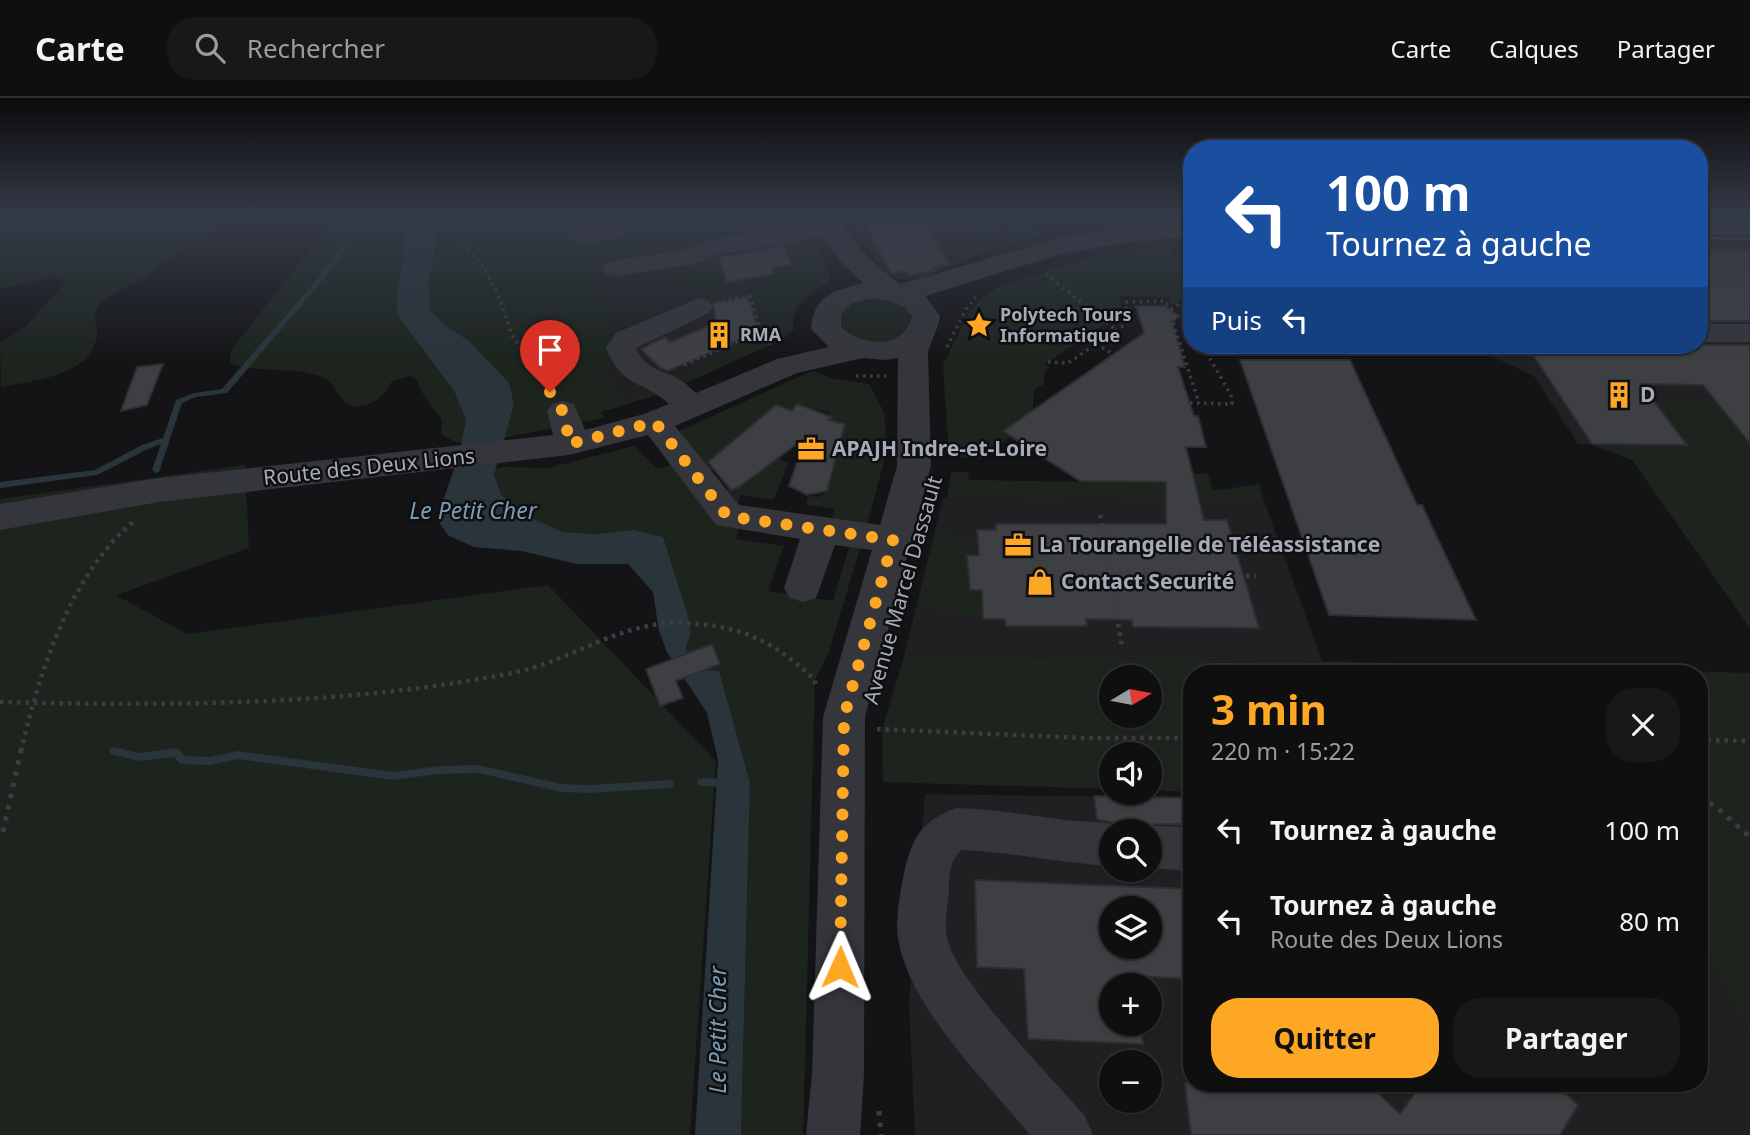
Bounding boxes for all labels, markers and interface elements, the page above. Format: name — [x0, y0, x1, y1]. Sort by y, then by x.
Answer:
search box — [167, 17, 657, 80]
text: Carte — [35, 26, 125, 71]
icon: search — [191, 29, 229, 67]
text: Rechercher — [247, 30, 385, 66]
text: Carte — [1391, 32, 1451, 65]
text: Calques — [1489, 32, 1579, 65]
text: Partager — [1617, 32, 1715, 65]
text: 100 m — [1326, 159, 1471, 225]
icon: left — [1211, 168, 1302, 259]
text: Tournez à gauche — [1326, 222, 1592, 265]
icon: left — [1276, 301, 1314, 339]
place label: Polytech Tours Informatique — [1000, 302, 1131, 347]
text: Puis — [1211, 302, 1262, 338]
place icon: Polytech Tours Informatique — [964, 310, 994, 340]
pin — [520, 320, 580, 392]
building icon: RMA — [704, 320, 734, 350]
place label: RMA — [740, 322, 782, 346]
icon: arrive — [531, 331, 569, 369]
building icon: D — [1604, 380, 1634, 410]
place label: D — [1640, 380, 1655, 408]
office icon: APAJH Indre-et-Loire — [796, 434, 826, 464]
place label: APAJH Indre-et-Loire — [832, 434, 1047, 462]
street label: Route des Deux Lions — [262, 441, 476, 491]
street label: Avenue Marcel Dassault — [856, 472, 948, 707]
water label: Le Petit Cher — [409, 494, 538, 526]
office icon: La Tourangelle de Téléassistance — [1003, 530, 1033, 560]
place label: La Tourangelle de Téléassistance — [1039, 530, 1380, 558]
shop icon: Contact Securité — [1025, 567, 1055, 597]
place label: Contact Securité — [1061, 567, 1234, 595]
north arrow — [1099, 665, 1162, 728]
map controls — [1099, 665, 1162, 1113]
text: 3 min — [1211, 680, 1327, 737]
button: close — [1606, 688, 1680, 762]
text: 220 m · 15:22 — [1211, 735, 1355, 767]
button: sound — [1099, 742, 1162, 805]
icon: left — [1211, 811, 1249, 849]
text: Tournez à gauche — [1270, 812, 1497, 848]
text: 100 m — [1604, 812, 1680, 848]
button: search — [1099, 819, 1162, 882]
text: Tournez à gauche — [1270, 887, 1497, 923]
button: layers — [1099, 896, 1162, 959]
icon: left — [1211, 902, 1249, 940]
text: 80 m — [1619, 903, 1680, 939]
text: Route des Deux Lions — [1270, 923, 1503, 955]
position arrow — [803, 930, 877, 1004]
water label: Le Petit Cher — [701, 965, 733, 1094]
button: + — [1099, 973, 1162, 1036]
button: Quitter — [1211, 998, 1439, 1078]
button: Partager — [1453, 998, 1680, 1078]
button: − — [1099, 1050, 1162, 1113]

